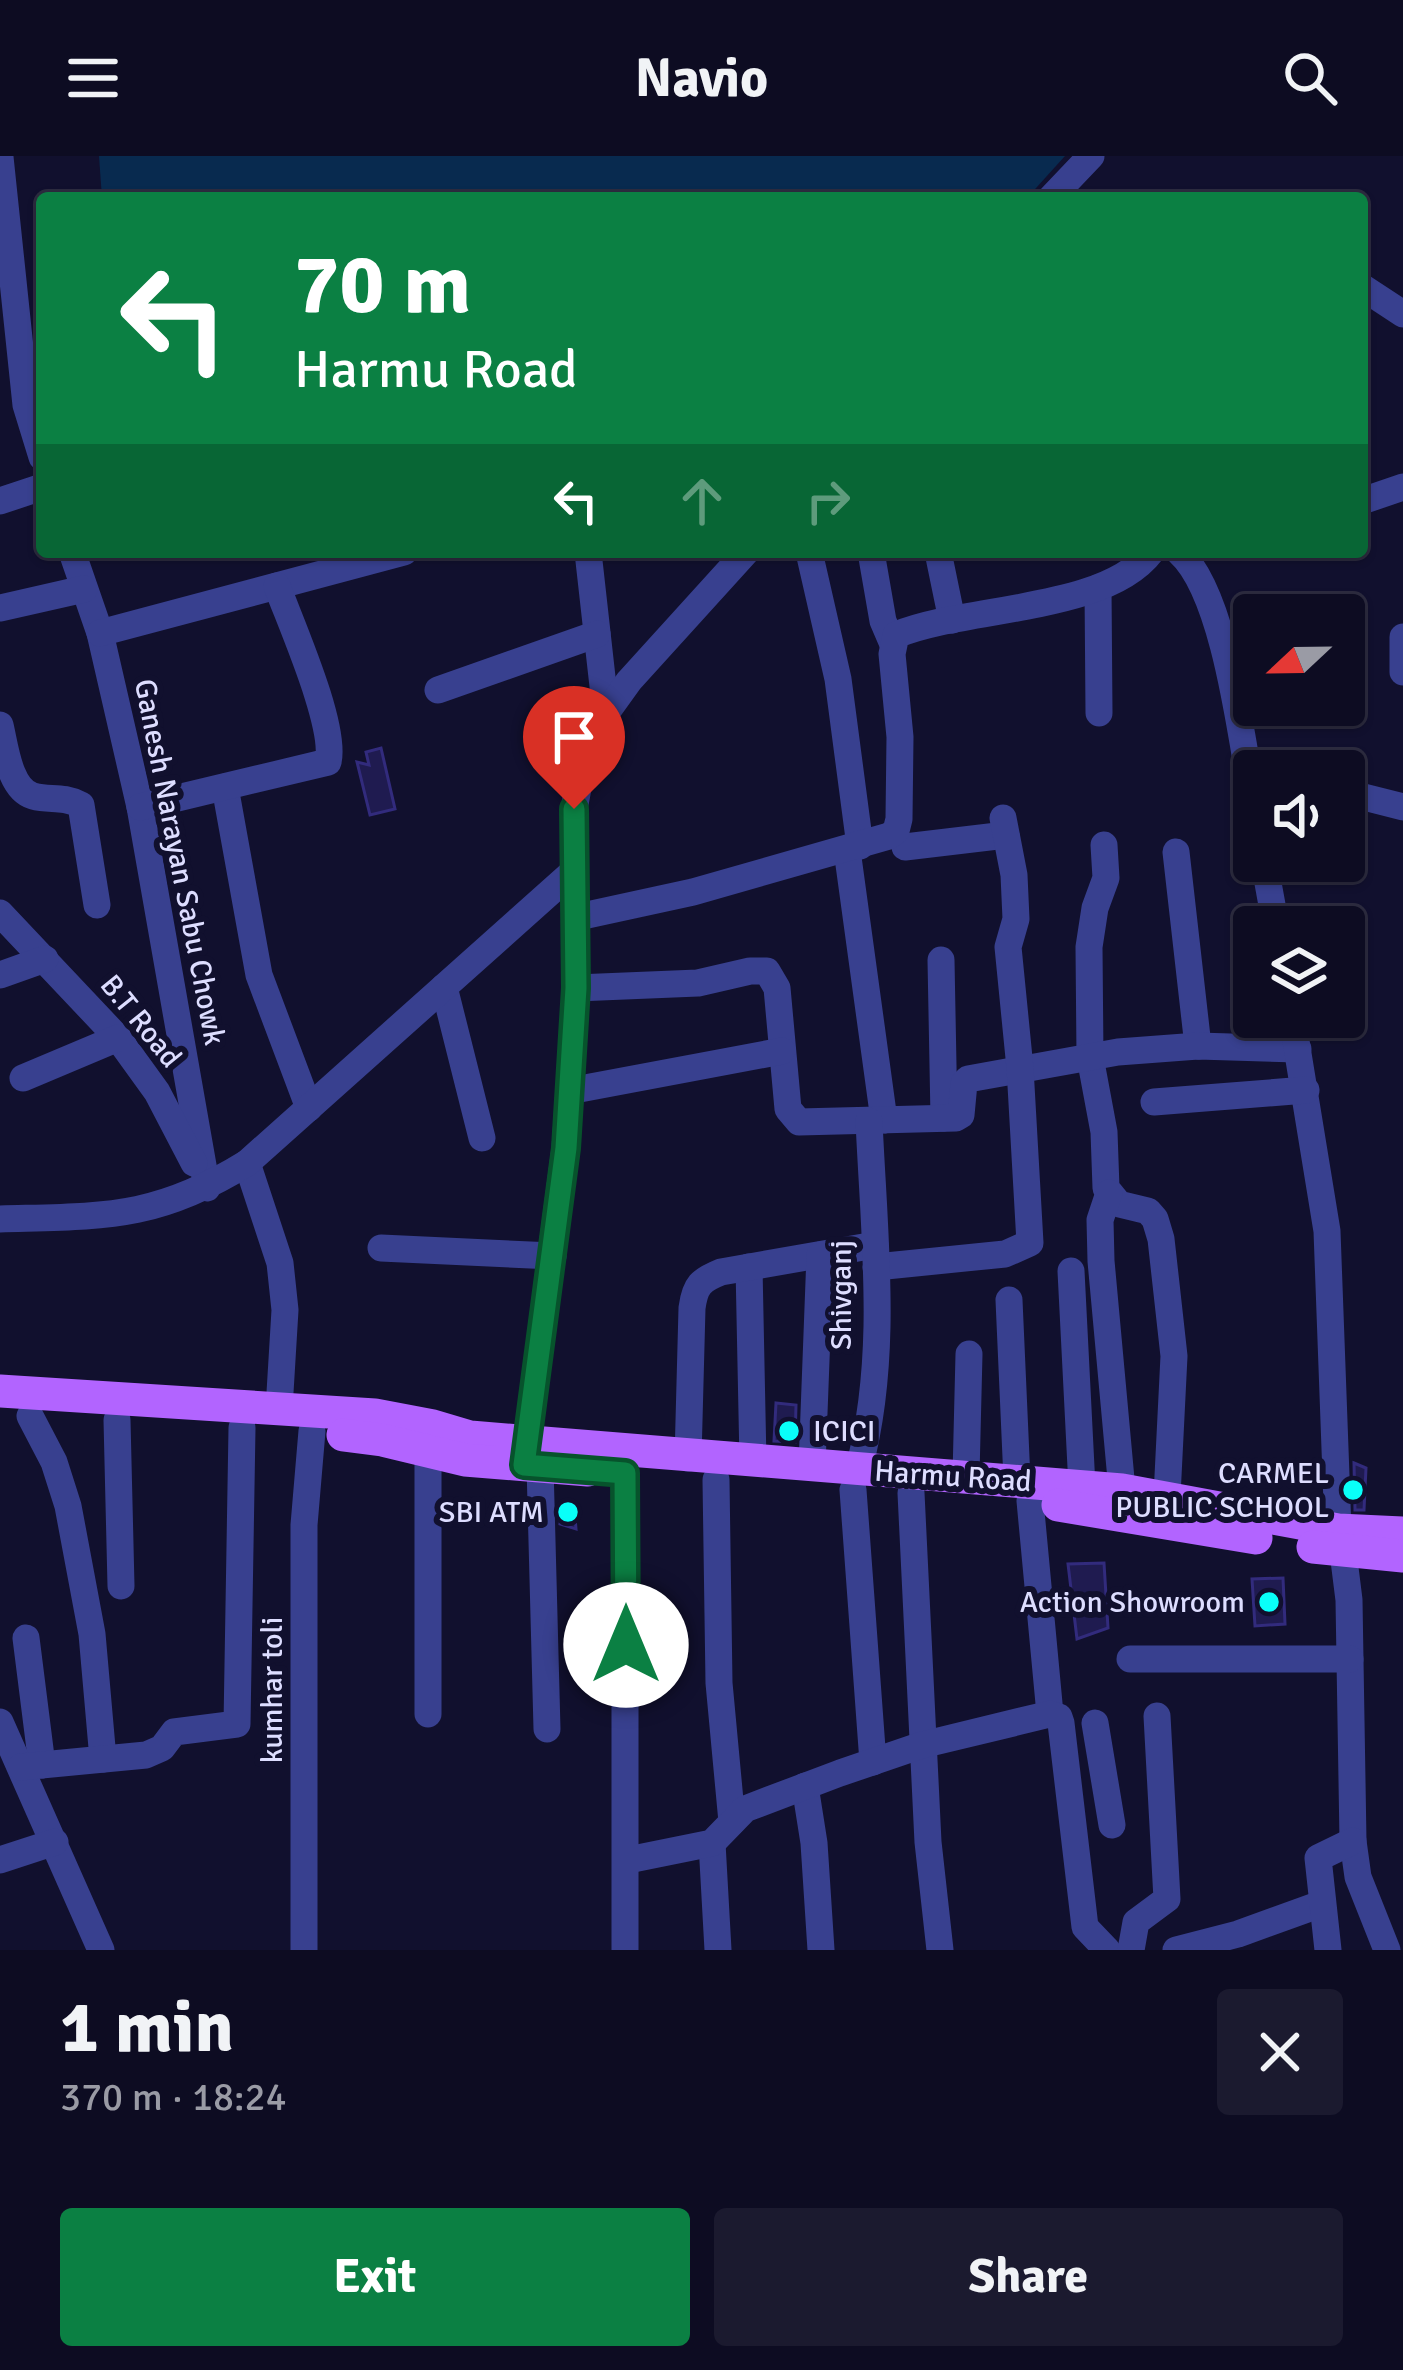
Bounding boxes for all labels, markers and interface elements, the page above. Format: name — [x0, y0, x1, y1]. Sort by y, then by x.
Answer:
icon: menu — [60, 45, 126, 111]
text: Navio — [635, 45, 768, 112]
icon: search — [1277, 45, 1343, 111]
text: 70 m — [294, 233, 471, 337]
icon: left — [96, 240, 252, 396]
text: Harmu Road — [294, 336, 578, 403]
icon: left — [543, 468, 609, 534]
icon: ahead — [669, 468, 735, 534]
icon: right — [795, 468, 861, 534]
north arrow — [1233, 594, 1365, 726]
map controls — [1233, 594, 1365, 1038]
street label: Ganesh Narayan Sabu Chowk — [126, 676, 233, 1048]
pin — [523, 686, 625, 809]
icon: arrive — [541, 704, 607, 770]
button: sound — [1233, 750, 1365, 882]
button: layers — [1233, 906, 1365, 1038]
street label: B.T Road — [92, 967, 189, 1075]
street label: Shivganj — [823, 1240, 860, 1350]
place label: ICICI — [813, 1413, 876, 1450]
marker: ICICI — [776, 1418, 802, 1444]
street label: Harmu Road — [873, 1453, 1033, 1500]
place label: CARMEL PUBLIC SCHOOL — [1115, 1455, 1329, 1526]
marker: CARMEL PUBLIC SCHOOL — [1340, 1477, 1366, 1503]
place label: SBI ATM — [439, 1494, 544, 1531]
marker: SBI ATM — [555, 1499, 581, 1525]
position arrow — [563, 1582, 689, 1708]
place label: Action Showroom — [1020, 1584, 1245, 1621]
marker: Action Showroom — [1256, 1589, 1282, 1615]
street label: kumhar toli — [254, 1617, 291, 1763]
text: 1 min — [60, 1983, 234, 2072]
button: close — [1217, 1989, 1343, 2115]
text: 370 m · 18:24 — [60, 2073, 287, 2121]
button: Exit — [60, 2208, 690, 2346]
button: Share — [714, 2208, 1343, 2346]

